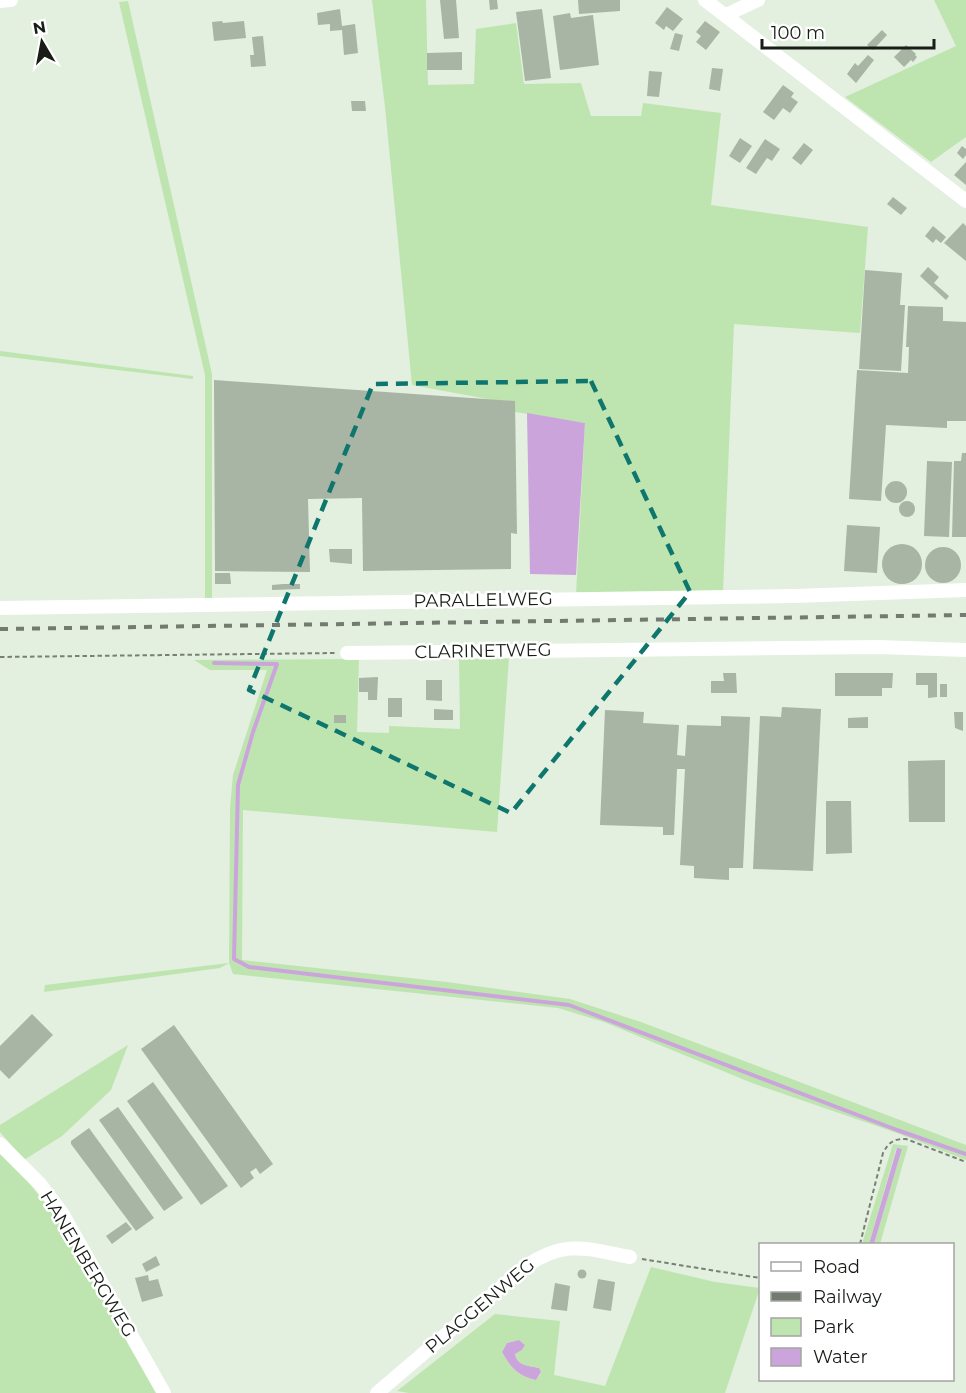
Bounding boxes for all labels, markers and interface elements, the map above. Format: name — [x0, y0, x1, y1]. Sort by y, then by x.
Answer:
north arrow — [12, 12, 72, 72]
scale bar — [762, 12, 934, 50]
text: N — [31, 17, 48, 38]
text: 100 m — [771, 22, 825, 44]
street label: PARALLELWEG — [413, 588, 553, 612]
street label: CLARINETWEG — [414, 639, 552, 663]
street label: HANENBERGWEG — [36, 1187, 140, 1341]
legend — [759, 1243, 954, 1381]
street label: PLAGGENWEG — [421, 1254, 539, 1358]
text: Road — [813, 1256, 860, 1278]
text: Railway — [813, 1286, 882, 1308]
text: Park — [813, 1316, 854, 1338]
text: Water — [813, 1346, 868, 1368]

